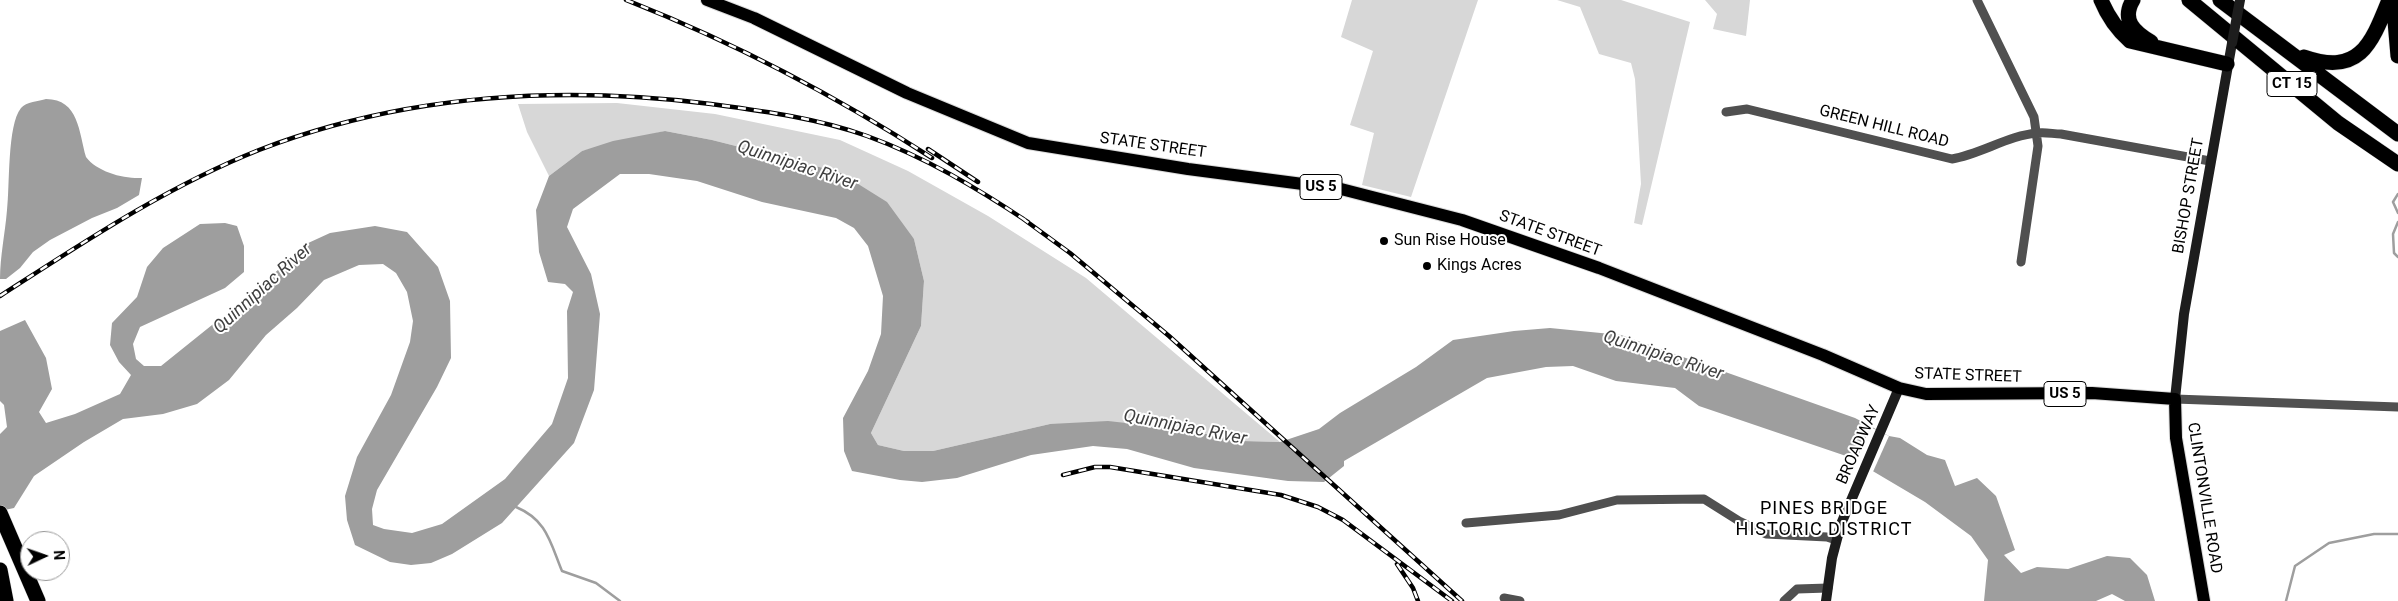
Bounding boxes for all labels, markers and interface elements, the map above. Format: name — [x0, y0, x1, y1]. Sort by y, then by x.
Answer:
road number: CT 15 — [2267, 72, 2317, 96]
street label: GREEN HILL ROAD — [1817, 102, 1951, 152]
street label: STATE STREET — [1099, 129, 1207, 163]
water label: Quinnipiac River — [734, 136, 860, 196]
street label: BISHOP STREET — [2169, 137, 2209, 255]
road number: US 5 — [1300, 174, 1342, 200]
street label: STATE STREET — [1496, 207, 1604, 261]
place label: Sun Rise House — [1394, 231, 1506, 251]
marker: Sun Rise House — [1378, 235, 1390, 247]
water label: Quinnipiac River — [209, 239, 317, 339]
place label: Kings Acres — [1437, 256, 1522, 276]
marker: Kings Acres — [1421, 260, 1433, 272]
water label: Quinnipiac River — [1600, 326, 1726, 386]
street label: STATE STREET — [1914, 365, 2022, 387]
road number: US 5 — [2044, 382, 2086, 406]
street label: BROADWAY — [1833, 402, 1885, 488]
water label: Quinnipiac River — [1122, 405, 1248, 451]
street label: CLINTONVILLE ROAD — [2183, 421, 2225, 575]
district label: PINES BRIDGE HISTORIC DISTRICT — [1733, 498, 1915, 540]
north arrow — [20, 531, 70, 581]
text: N — [51, 550, 67, 561]

